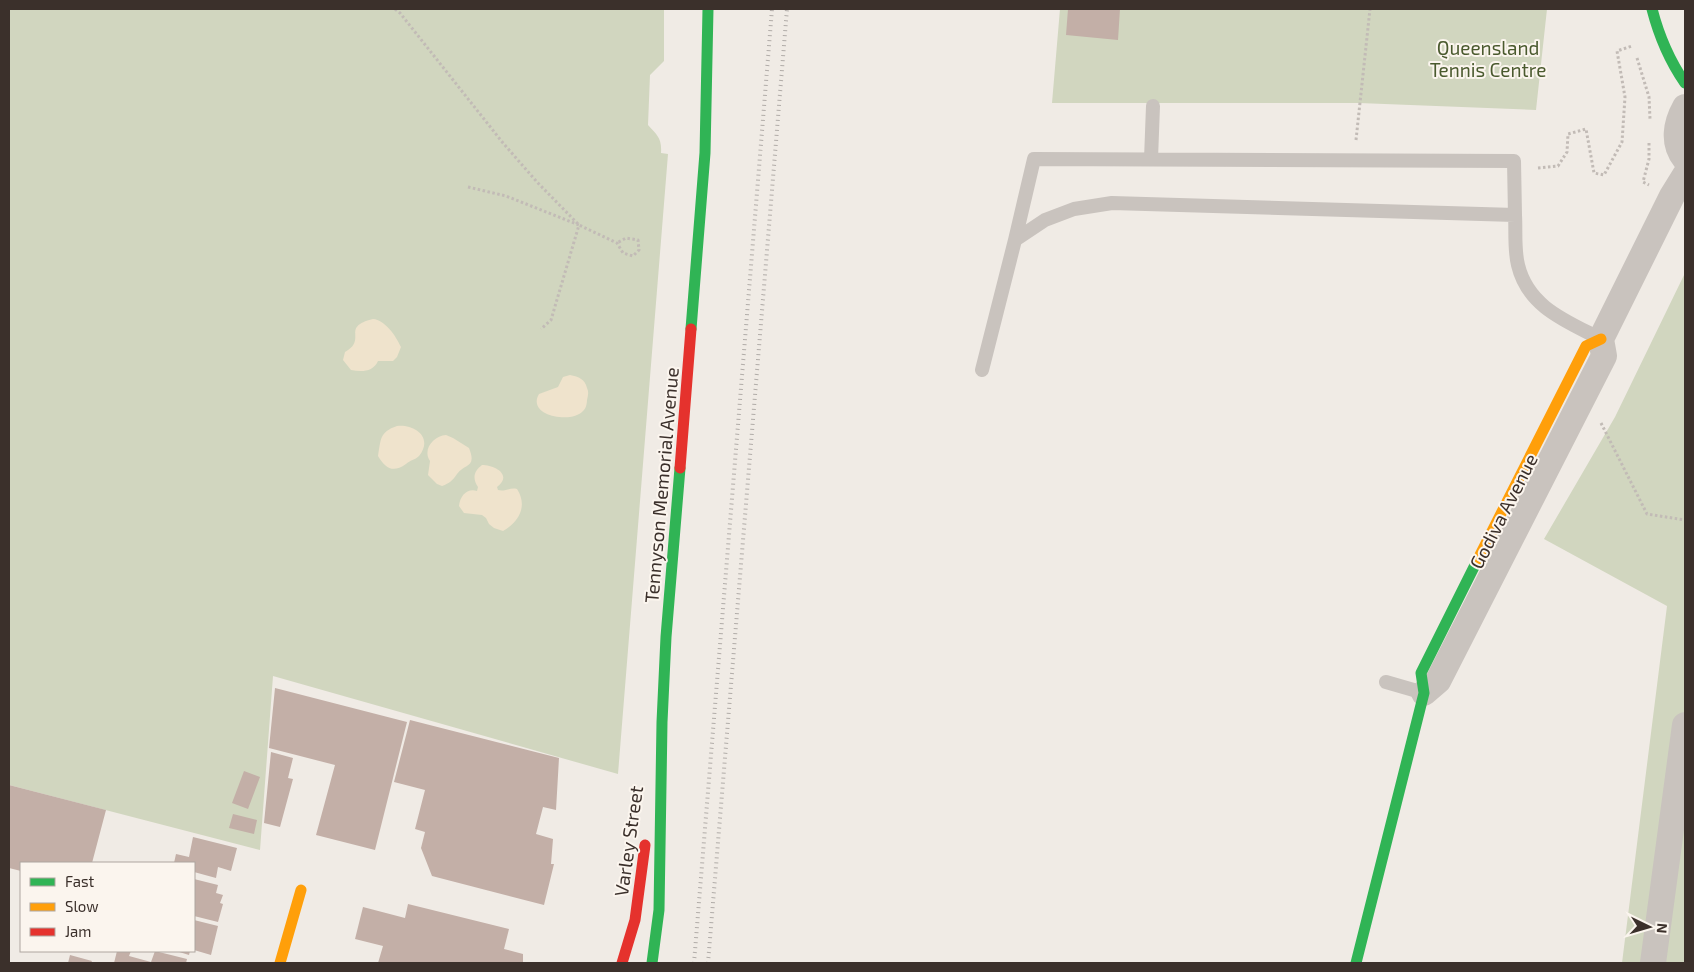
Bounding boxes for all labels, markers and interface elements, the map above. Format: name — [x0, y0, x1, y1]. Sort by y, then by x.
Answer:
park label: Queensland Tennis Centre — [1430, 36, 1546, 81]
street label: Tennyson Memorial Avenue — [639, 366, 683, 604]
street label: Godiva Avenue — [1464, 450, 1542, 572]
street label: Varley Street — [609, 784, 647, 898]
legend — [20, 862, 195, 952]
text: Fast — [65, 872, 95, 890]
text: Slow — [65, 897, 99, 915]
north arrow — [1624, 902, 1674, 952]
text: Jam — [65, 922, 91, 940]
text: N — [1654, 922, 1671, 934]

